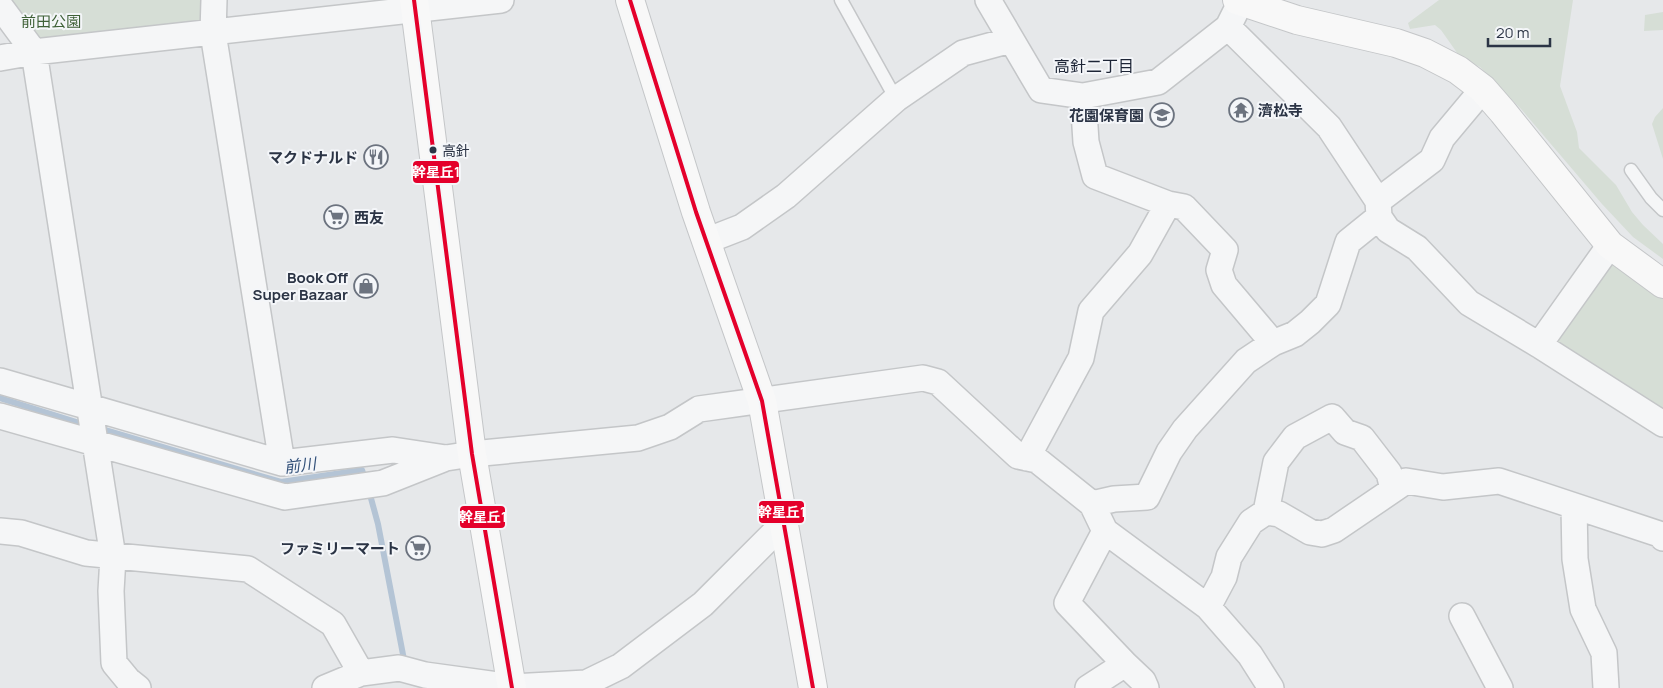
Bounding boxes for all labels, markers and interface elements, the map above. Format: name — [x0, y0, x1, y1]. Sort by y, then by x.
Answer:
park label: 前田公園 — [21, 11, 81, 32]
scale bar — [1488, 15, 1550, 47]
text: 20 m — [1496, 22, 1529, 43]
district label: 高針二丁目 — [1054, 55, 1134, 77]
temple icon: 濟松寺 — [1228, 97, 1254, 123]
place label: 濟松寺 — [1258, 100, 1303, 121]
school or university icon: 花園保育園 — [1149, 102, 1175, 128]
place label: 花園保育園 — [1069, 105, 1144, 126]
place label: 高針 — [442, 141, 470, 160]
restaurant icon: マクドナルド — [363, 144, 389, 170]
marker: 高針 — [428, 145, 438, 155]
place label: マクドナルド — [268, 147, 358, 168]
line badge: 幹星丘1 — [412, 160, 460, 184]
text: 幹星丘1 — [412, 162, 460, 181]
supermarket icon: 西友 — [323, 204, 349, 230]
place label: 西友 — [354, 207, 384, 228]
place label: Book Off Super Bazaar — [253, 267, 348, 305]
shop icon: Book Off Super Bazaar — [353, 273, 379, 299]
water label: 前川 — [283, 452, 319, 478]
line badge: 幹星丘1 — [758, 500, 805, 524]
text: 幹星丘1 — [758, 502, 806, 521]
line badge: 幹星丘1 — [459, 505, 506, 529]
text: 幹星丘1 — [459, 507, 507, 526]
supermarket icon: ファミリーマート — [405, 535, 431, 561]
place label: ファミリーマート — [280, 538, 400, 559]

